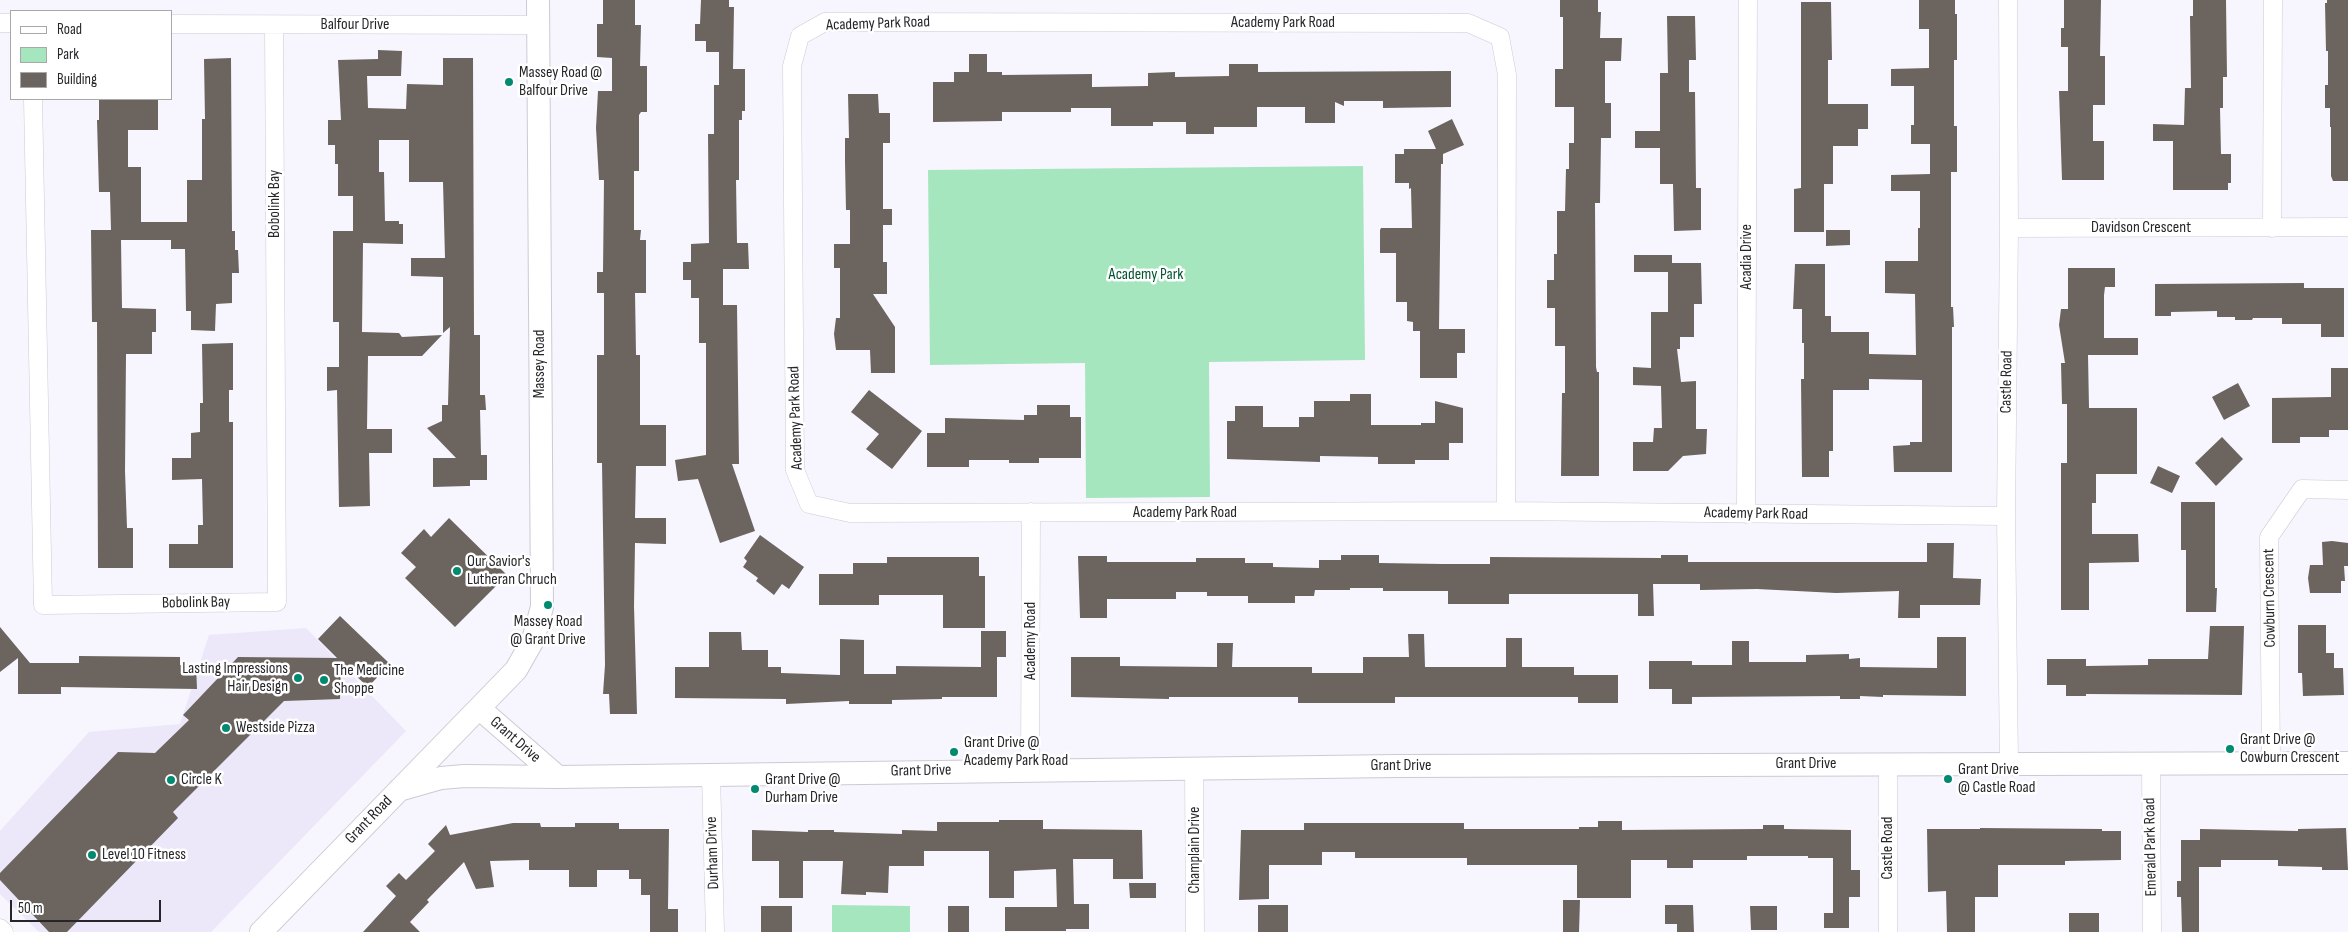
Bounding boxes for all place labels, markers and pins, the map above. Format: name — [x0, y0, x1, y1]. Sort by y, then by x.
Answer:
place label: Massey Road @ Balfour Drive — [519, 63, 602, 101]
marker: Massey Road @ Balfour Drive — [503, 76, 515, 88]
place label: Our Savior's Lutheran Chruch — [467, 552, 557, 590]
marker: Our Savior's Lutheran Chruch — [451, 565, 463, 577]
marker: Massey Road @ Grant Drive — [542, 599, 554, 611]
place label: Massey Road @ Grant Drive — [510, 612, 586, 650]
place label: Lasting Impressions Hair Design — [182, 659, 288, 697]
place label: The Medicine Shoppe — [334, 661, 404, 699]
marker: Lasting Impressions Hair Design — [292, 672, 304, 684]
marker: The Medicine Shoppe — [318, 674, 330, 686]
place label: Westside Pizza — [236, 718, 315, 738]
marker: Westside Pizza — [220, 722, 232, 734]
place label: Grant Drive @ Cowburn Crescent — [2240, 730, 2339, 768]
place label: Grant Drive @ Academy Park Road — [964, 733, 1068, 771]
marker: Grant Drive @ Cowburn Crescent — [2224, 743, 2236, 755]
marker: Grant Drive @ Academy Park Road — [948, 746, 960, 758]
place label: Grant Drive @ Castle Road — [1958, 760, 2035, 798]
place label: Circle K — [181, 770, 222, 790]
place label: Grant Drive @ Durham Drive — [765, 770, 840, 808]
marker: Grant Drive @ Castle Road — [1942, 773, 1954, 785]
marker: Circle K — [165, 774, 177, 786]
marker: Grant Drive @ Durham Drive — [749, 783, 761, 795]
place label: Level 10 Fitness — [102, 845, 186, 865]
marker: Level 10 Fitness — [86, 849, 98, 861]

